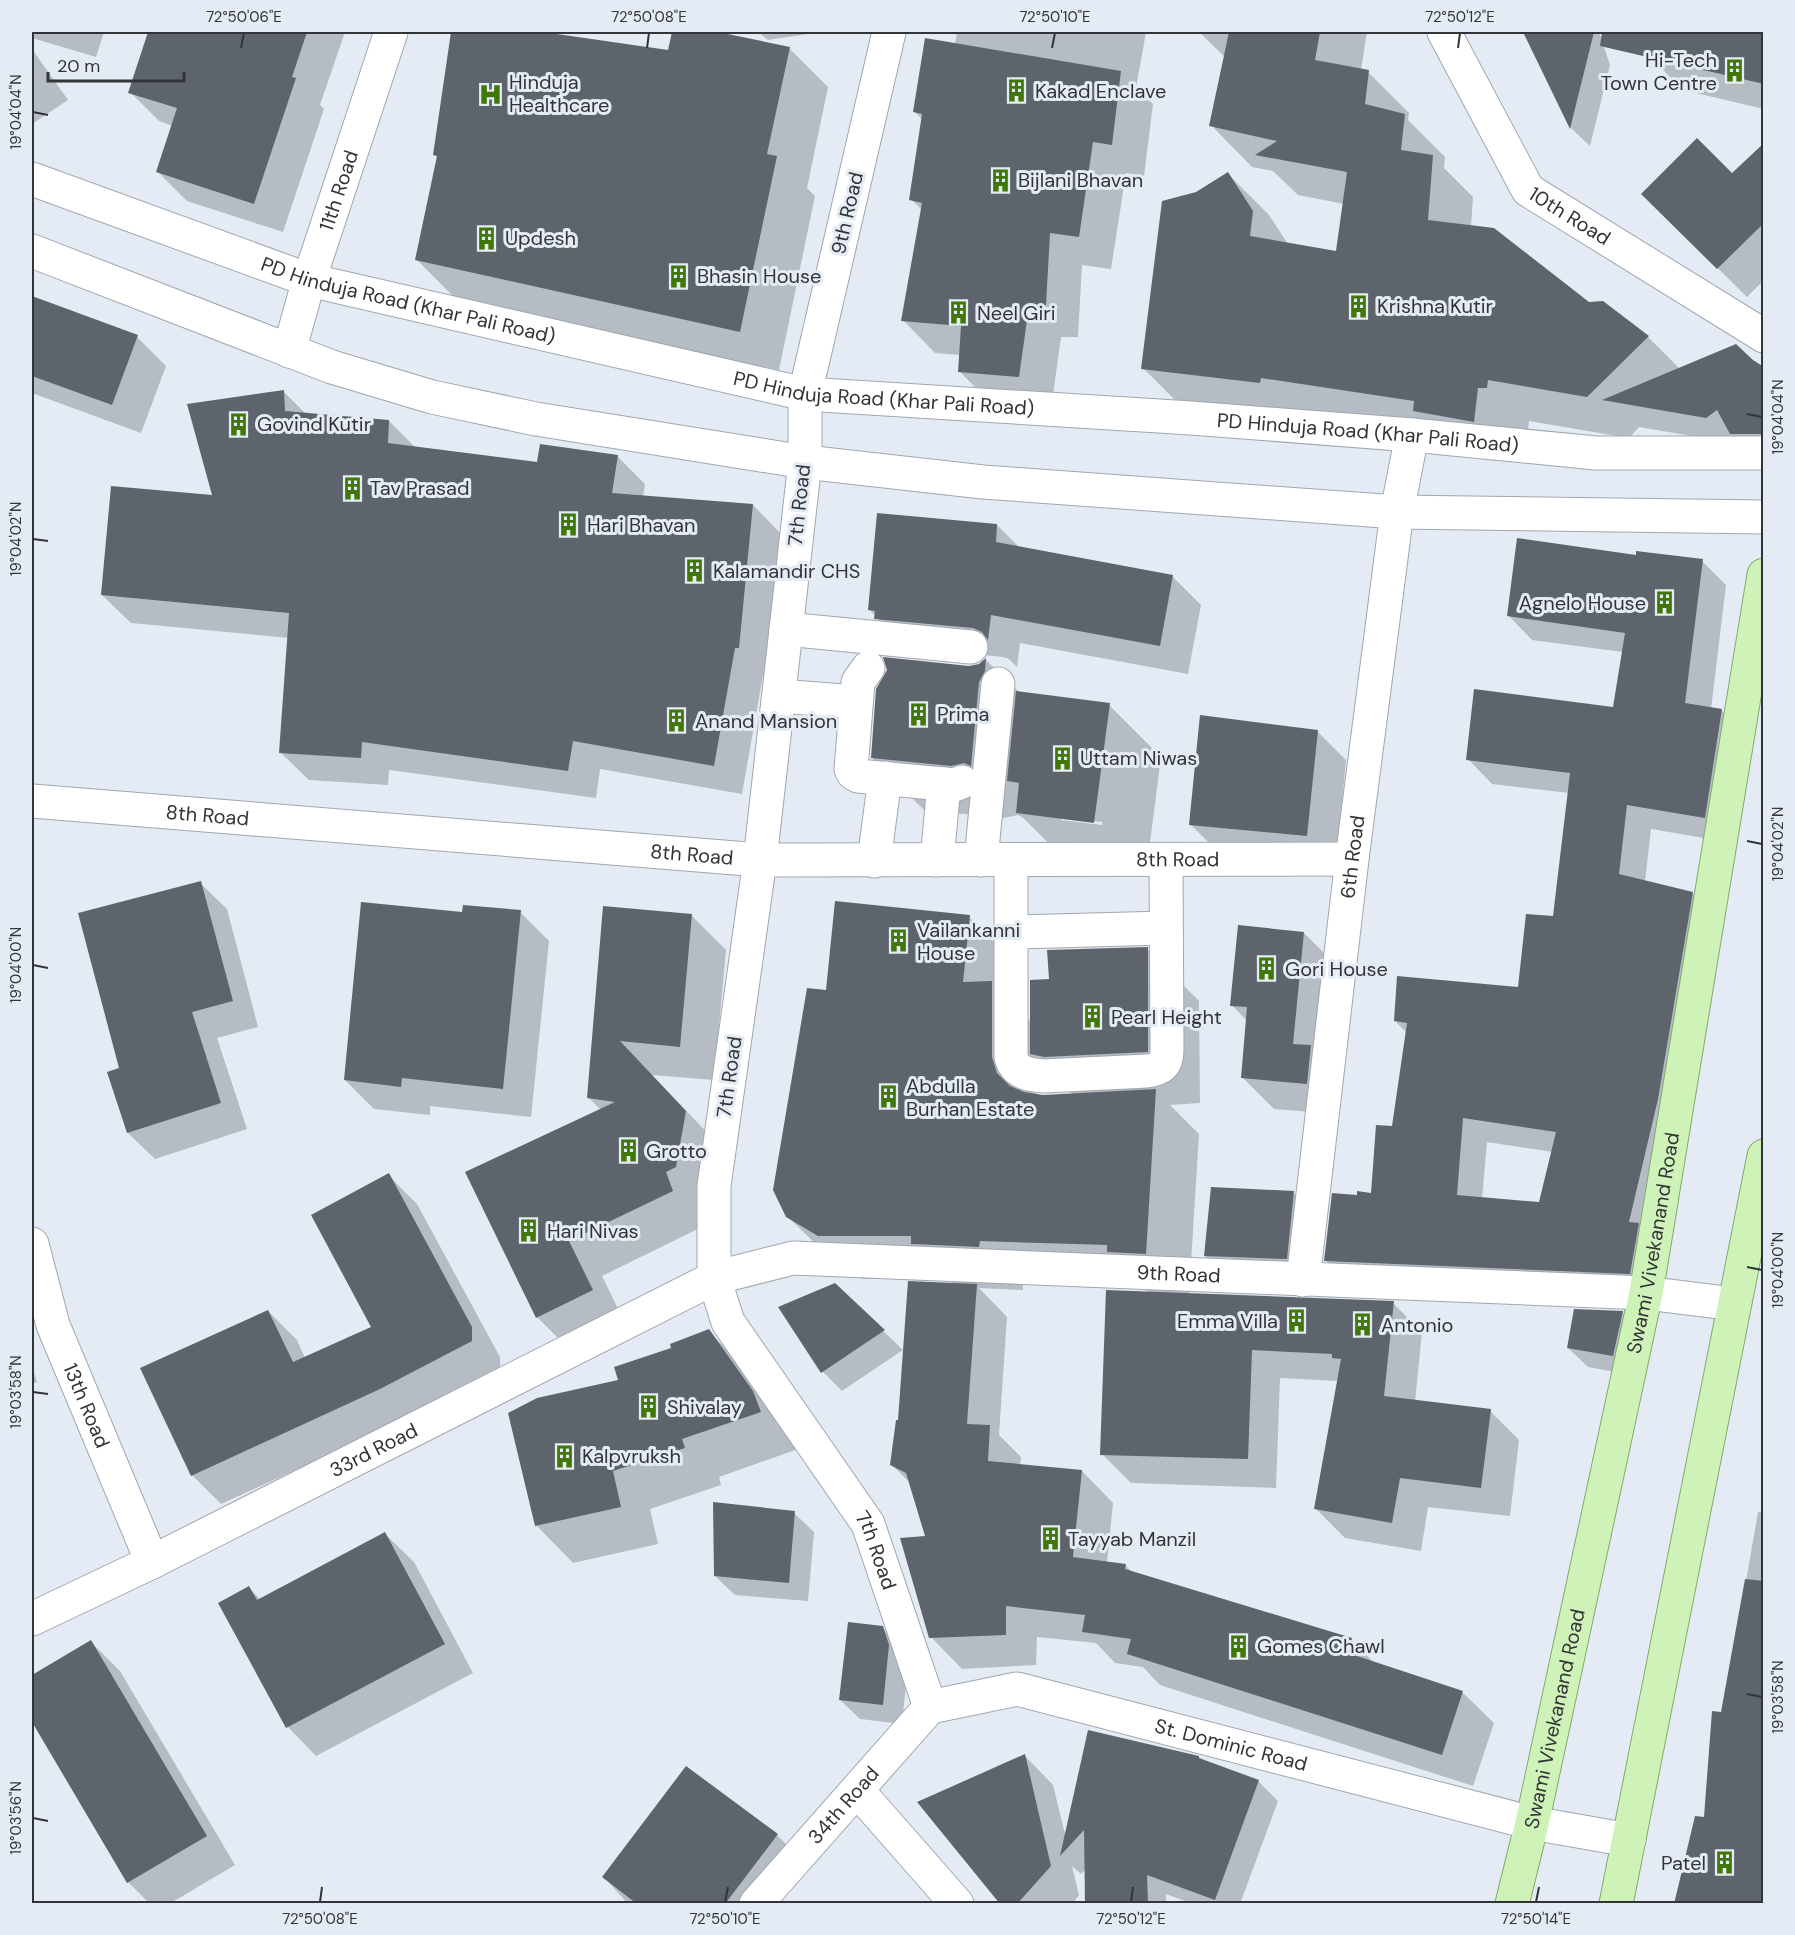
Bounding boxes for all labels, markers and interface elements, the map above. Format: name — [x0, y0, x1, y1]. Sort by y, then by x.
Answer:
text: 72°50'06"E — [206, 7, 282, 27]
text: 72°50'08"E — [611, 7, 687, 27]
text: 72°50'10"E — [1020, 7, 1090, 27]
text: 72°50'12"E — [1425, 7, 1495, 27]
scale bar — [48, 45, 184, 83]
place label: Hi-Tech Town Centre — [1601, 47, 1717, 96]
text: 20 m — [57, 54, 100, 78]
building icon: Hi-Tech Town Centre — [1722, 58, 1748, 84]
place label: Hinduja Healthcare — [509, 69, 609, 118]
text: 19°04'04"N — [6, 74, 26, 150]
building icon: Kakad Enclave — [1004, 78, 1030, 104]
place label: Kakad Enclave — [1035, 78, 1166, 104]
hospital icon: Hinduja Healthcare — [478, 81, 504, 107]
street label: 11th Road — [313, 147, 364, 234]
building icon: Bijlani Bhavan — [987, 167, 1013, 193]
place label: Bijlani Bhavan — [1018, 167, 1143, 193]
street label: 9th Road — [825, 169, 869, 257]
street label: 10th Road — [1524, 181, 1615, 251]
building icon: Updesh — [474, 225, 500, 251]
place label: Updesh — [505, 225, 576, 251]
street label: PD Hinduja Road (Khar Pali Road) — [257, 251, 558, 349]
building icon: Bhasin House — [666, 263, 692, 289]
place label: Bhasin House — [697, 263, 821, 289]
building icon: Krishna Kutir — [1346, 293, 1372, 319]
place label: Krishna Kutir — [1377, 293, 1493, 319]
building icon: Neel Giri — [946, 300, 972, 326]
place label: Neel Giri — [977, 300, 1055, 326]
street label: PD Hinduja Road (Khar Pali Road) — [731, 365, 1035, 421]
text: 19°04'04"N — [1768, 379, 1788, 455]
street label: PD Hinduja Road (Khar Pali Road) — [1216, 407, 1520, 458]
building icon: Govind Kutir — [226, 411, 252, 437]
place label: Govind Kutir — [257, 411, 371, 437]
street label: 7th Road — [782, 463, 816, 547]
building icon: Tav Prasad — [339, 475, 365, 501]
place label: Tav Prasad — [370, 475, 469, 501]
text: 19°04'02"N — [6, 502, 26, 576]
building icon: Hari Bhavan — [556, 512, 582, 538]
place label: Hari Bhavan — [587, 512, 695, 538]
building icon: Kalamandir CHS — [682, 558, 708, 584]
place label: Kalamandir CHS — [713, 558, 860, 584]
place label: Agnelo House — [1519, 590, 1646, 616]
building icon: Agnelo House — [1651, 590, 1677, 616]
building icon: Prima — [906, 701, 932, 727]
place label: Prima — [937, 701, 990, 727]
building icon: Anand Mansion — [664, 708, 690, 734]
place label: Anand Mansion — [695, 708, 837, 734]
building icon: Uttam Niwas — [1049, 745, 1075, 771]
place label: Uttam Niwas — [1080, 745, 1197, 771]
street label: 8th Road — [165, 799, 250, 832]
text: 19°04'02"N — [1768, 807, 1788, 881]
street label: 6th Road — [1334, 814, 1371, 900]
street label: 8th Road — [649, 838, 734, 871]
street label: 8th Road — [1136, 846, 1219, 872]
place label: Vailankanni House — [917, 917, 1020, 966]
text: 19°04'00"N — [6, 927, 26, 1003]
building icon: Vailankanni House — [886, 928, 912, 954]
building icon: Gori House — [1254, 956, 1280, 982]
place label: Gori House — [1285, 956, 1388, 982]
building icon: Pearl Height — [1080, 1004, 1106, 1030]
place label: Pearl Height — [1111, 1004, 1222, 1030]
street label: 7th Road — [710, 1035, 748, 1119]
place label: Abdulla Burhan Estate — [906, 1073, 1034, 1122]
building icon: Abdulla Burhan Estate — [875, 1084, 901, 1110]
street label: Swami Vivekanand Road — [1620, 1130, 1685, 1356]
building icon: Grotto — [615, 1138, 641, 1164]
place label: Grotto — [646, 1138, 707, 1164]
building icon: Hari Nivas — [516, 1218, 542, 1244]
place label: Hari Nivas — [547, 1218, 639, 1244]
text: 19°04'00"N — [1768, 1232, 1788, 1308]
street label: 9th Road — [1136, 1259, 1221, 1289]
place label: Emma Villa — [1177, 1308, 1278, 1334]
building icon: Emma Villa — [1283, 1308, 1309, 1334]
building icon: Antonio — [1350, 1312, 1376, 1338]
place label: Antonio — [1381, 1312, 1453, 1338]
text: 19°03'58"N — [6, 1355, 26, 1429]
street label: 13th Road — [57, 1359, 116, 1452]
building icon: Shivalay — [636, 1394, 662, 1420]
place label: Shivalay — [667, 1394, 742, 1420]
street label: 33rd Road — [325, 1417, 422, 1483]
building icon: Kalpvruksh — [551, 1443, 577, 1469]
place label: Kalpvruksh — [582, 1443, 681, 1469]
street label: 7th Road — [850, 1506, 902, 1593]
building icon: Tayyab Manzil — [1037, 1526, 1063, 1552]
place label: Tayyab Manzil — [1068, 1526, 1196, 1552]
street label: Swami Vivekanand Road — [1518, 1606, 1591, 1831]
building icon: Gomes Chawl — [1226, 1633, 1252, 1659]
place label: Gomes Chawl — [1257, 1633, 1385, 1659]
text: 19°03'58"N — [1768, 1660, 1788, 1734]
street label: St. Dominic Road — [1152, 1712, 1310, 1777]
street label: 34th Road — [802, 1761, 885, 1849]
text: 19°03'56"N — [6, 1781, 26, 1855]
place label: Patel — [1661, 1850, 1706, 1876]
building icon: Patel — [1711, 1850, 1737, 1876]
text: 72°50'08"E — [282, 1909, 358, 1929]
text: 72°50'10"E — [690, 1909, 760, 1929]
text: 72°50'12"E — [1096, 1909, 1166, 1929]
text: 72°50'14"E — [1501, 1909, 1571, 1929]

